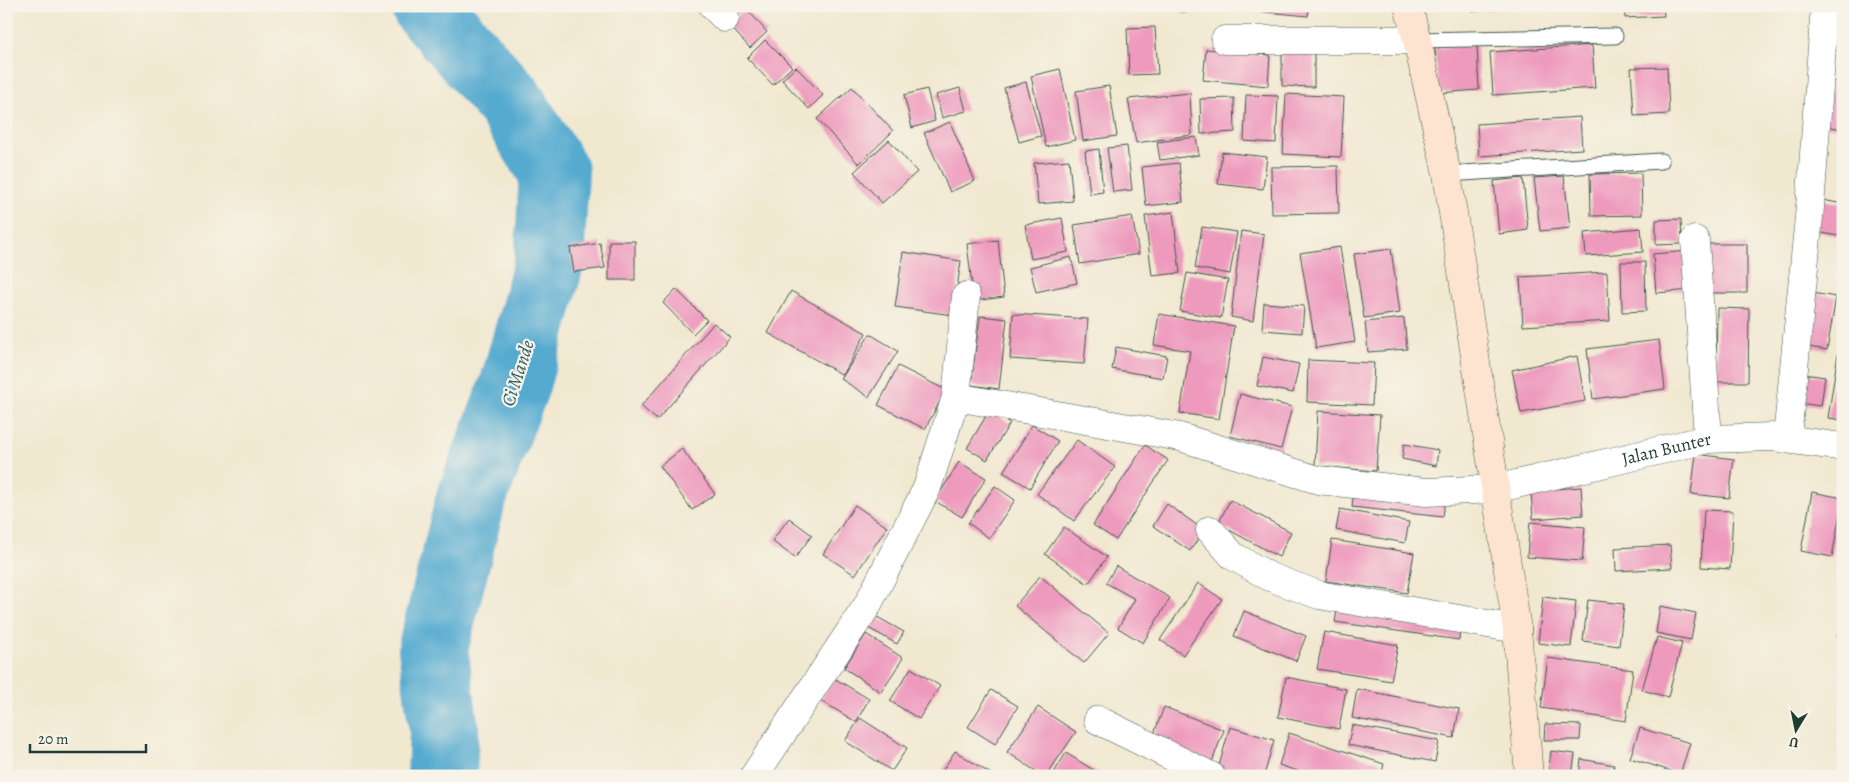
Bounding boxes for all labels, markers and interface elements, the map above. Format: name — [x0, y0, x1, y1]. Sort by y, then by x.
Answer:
water label: Ci Mande — [495, 337, 541, 410]
street label: Jalan Bunter — [1619, 427, 1714, 471]
north arrow — [1772, 704, 1822, 754]
scale bar — [30, 722, 146, 754]
text: 20 m — [38, 729, 69, 749]
text: U — [1788, 732, 1800, 752]

